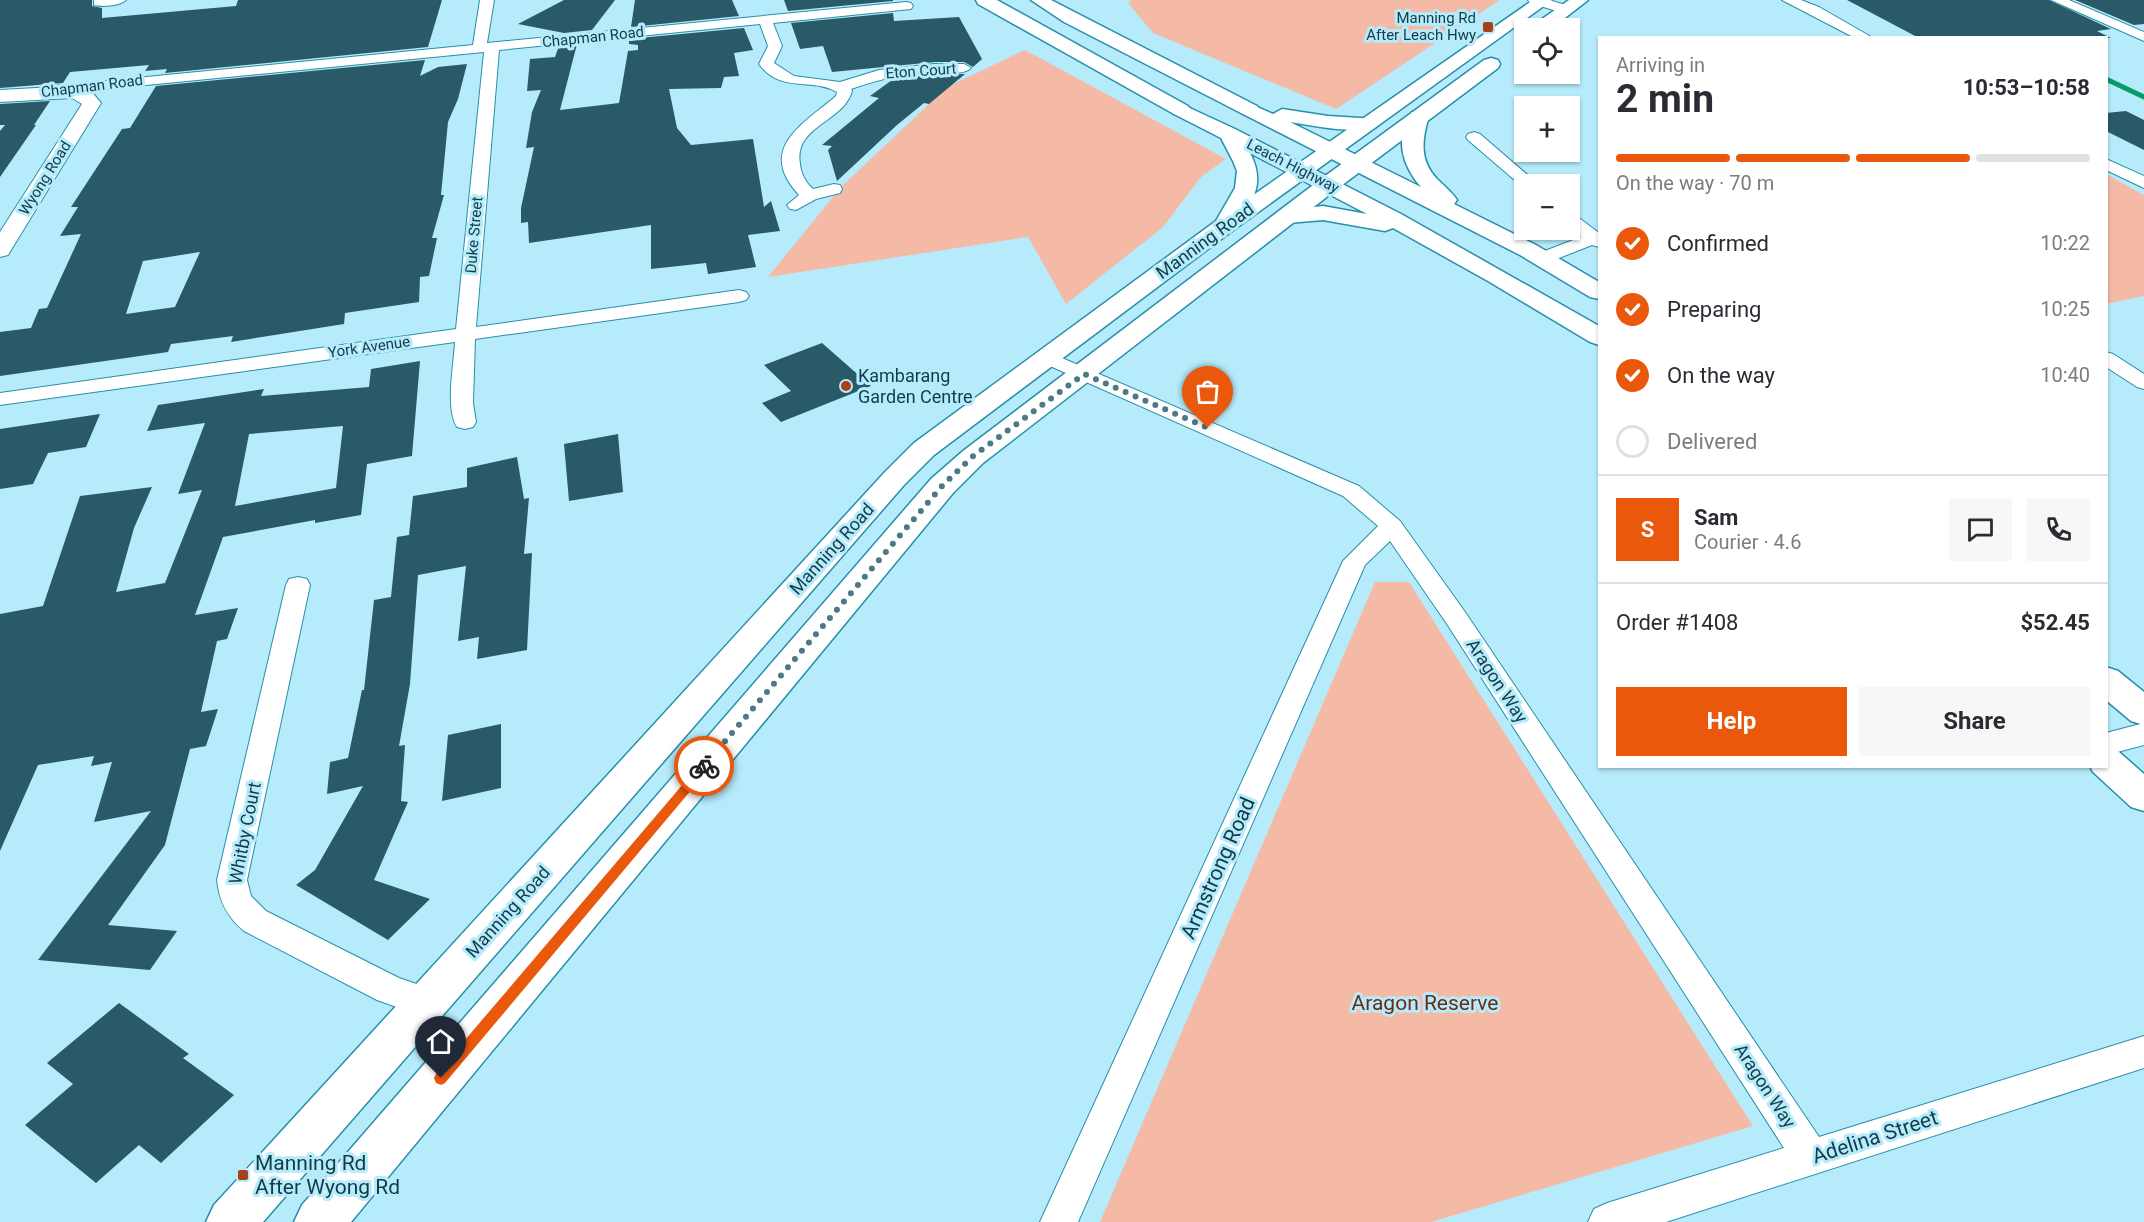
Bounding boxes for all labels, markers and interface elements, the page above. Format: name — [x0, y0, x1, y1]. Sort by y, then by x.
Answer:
place label: Manning Rd After Leach Hwy — [1366, 9, 1476, 44]
map controls — [1514, 18, 1580, 240]
button: locate — [1514, 18, 1580, 84]
marker: Manning Rd After Leach Hwy — [1481, 20, 1495, 34]
street label: Chapman Road — [541, 23, 645, 51]
text: Arriving in — [1616, 53, 1705, 77]
street label: Eton Court — [885, 60, 957, 82]
street label: Chapman Road — [40, 71, 144, 101]
text: 10:53–10:58 — [1963, 75, 2090, 100]
text: 2 min — [1616, 76, 1714, 122]
button: + — [1514, 96, 1580, 162]
street label: Leach Highway — [1244, 135, 1342, 197]
street label: Wyong Road — [15, 138, 75, 218]
text: On the way · 70 m — [1616, 171, 1774, 195]
button: − — [1514, 174, 1580, 240]
street label: Duke Street — [462, 196, 486, 274]
street label: Manning Road — [1152, 198, 1258, 283]
icon: check — [1616, 227, 1649, 260]
text: Confirmed — [1667, 231, 1769, 256]
text: 10:22 — [2040, 231, 2090, 255]
icon: check — [1616, 293, 1649, 326]
text: Preparing — [1667, 297, 1761, 322]
text: 10:25 — [2040, 297, 2090, 321]
street label: York Avenue — [327, 332, 411, 362]
icon: check — [1616, 359, 1649, 392]
text: On the way — [1667, 363, 1775, 388]
text: 10:40 — [2040, 363, 2090, 387]
place label: Kambarang Garden Centre — [858, 365, 973, 407]
pin — [1182, 366, 1233, 428]
icon: bag — [1191, 375, 1224, 408]
marker: Kambarang Garden Centre — [839, 379, 853, 393]
text: Delivered — [1667, 429, 1757, 454]
button: chat — [1949, 498, 2012, 561]
button: phone — [2027, 498, 2090, 561]
street label: Manning Road — [785, 499, 878, 599]
text: Sam — [1694, 505, 1738, 530]
text: S — [1641, 517, 1654, 542]
text: Courier · 4.6 — [1694, 530, 1801, 554]
text: Order #1408 — [1616, 610, 1738, 635]
text: $52.45 — [2021, 610, 2090, 635]
street label: Aragon Way — [1462, 635, 1533, 727]
button: Help — [1616, 687, 1847, 756]
button: Share — [1859, 687, 2090, 756]
courier — [674, 736, 734, 796]
icon: bike — [688, 750, 721, 783]
street label: Whitby Court — [224, 780, 265, 886]
street label: Armstrong Road — [1176, 793, 1260, 943]
street label: Manning Road — [461, 862, 554, 962]
park label: Aragon Reserve — [1352, 991, 1498, 1015]
pin — [415, 1016, 466, 1078]
icon: home — [424, 1025, 457, 1058]
street label: Aragon Way — [1730, 1040, 1801, 1132]
street label: Adelina Street — [1809, 1105, 1941, 1169]
place label: Manning Rd After Wyong Rd — [255, 1151, 400, 1199]
marker: Manning Rd After Wyong Rd — [236, 1168, 250, 1182]

